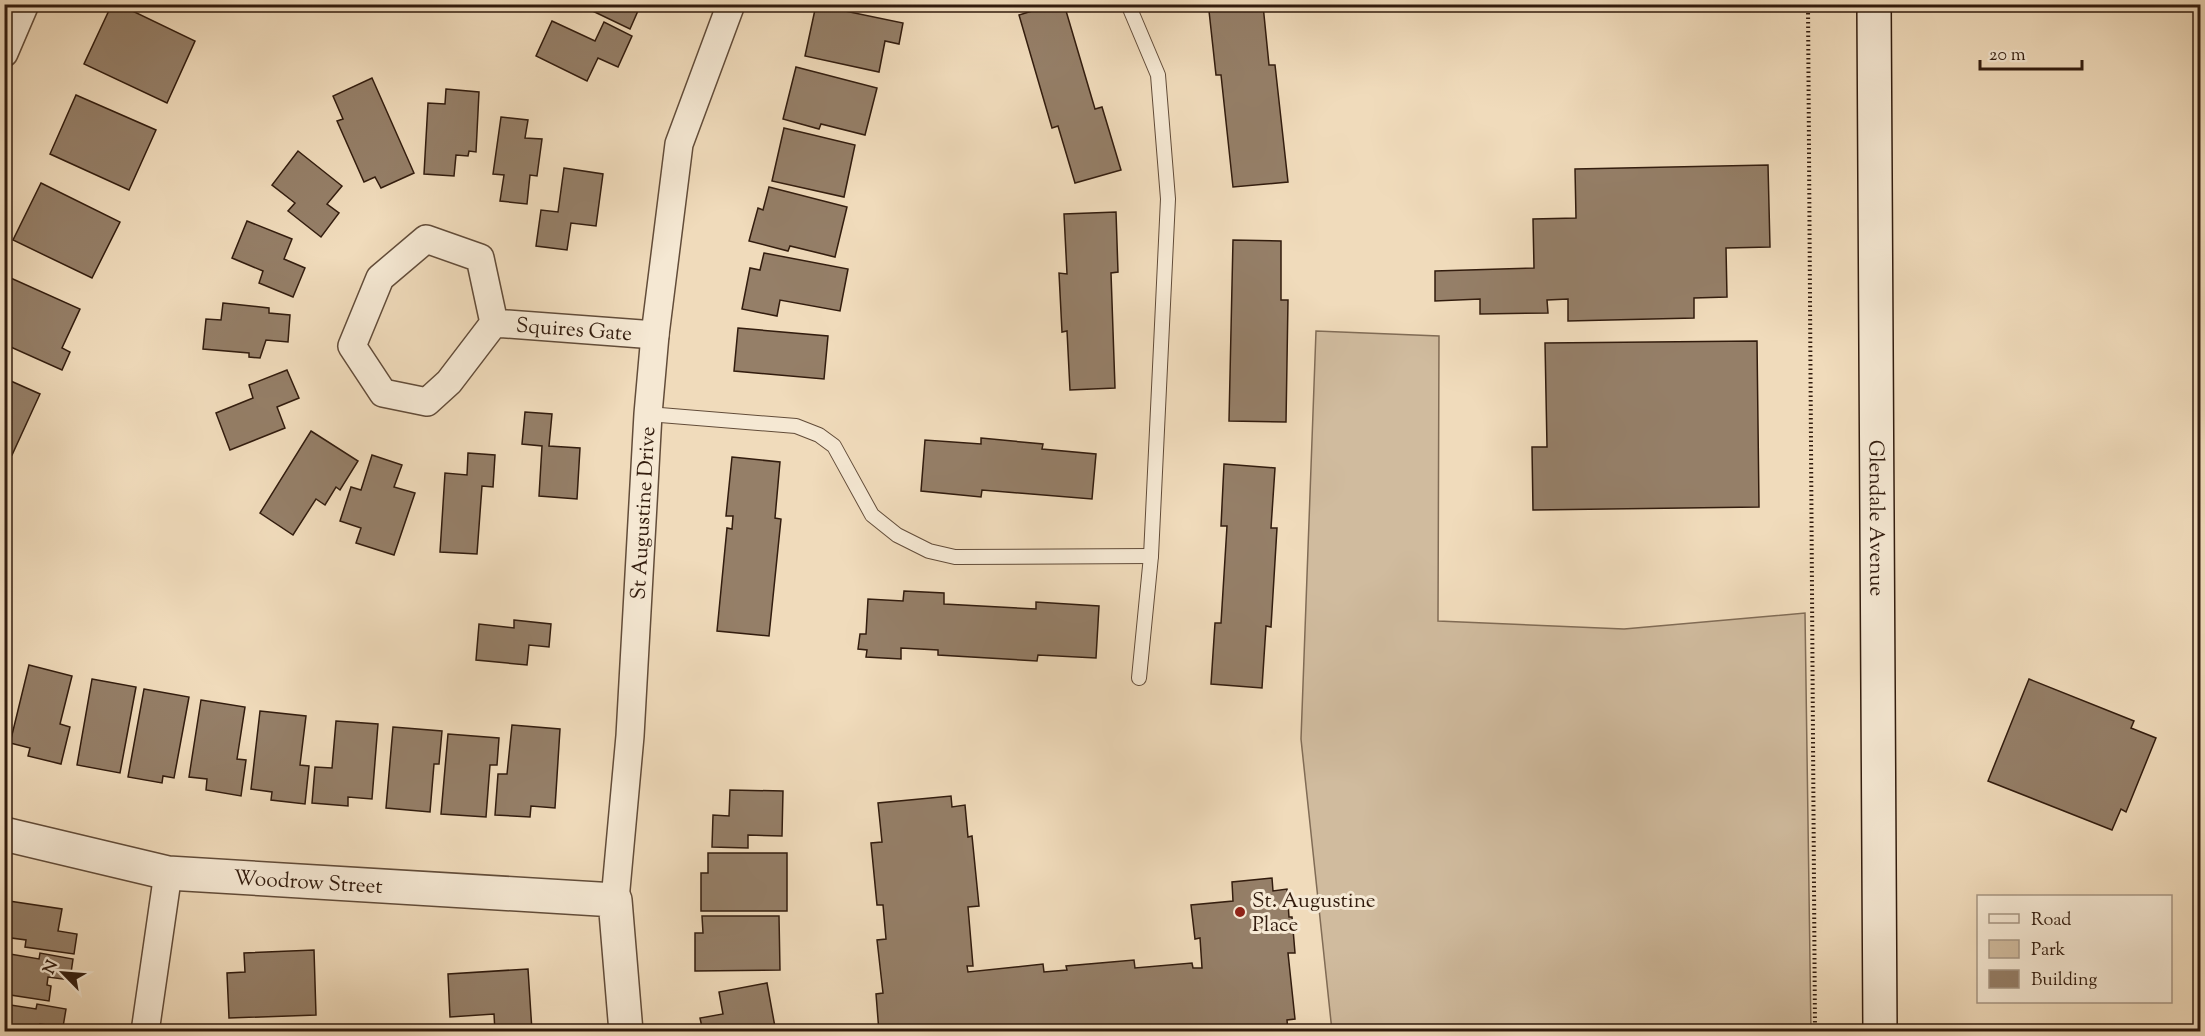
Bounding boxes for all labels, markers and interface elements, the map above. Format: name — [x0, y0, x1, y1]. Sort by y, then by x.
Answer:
scale bar — [1980, 33, 2082, 71]
text: 20 m — [1989, 43, 2026, 69]
street label: Squires Gate — [515, 312, 633, 350]
street label: St Augustine Drive — [625, 426, 664, 601]
street label: Glendale Avenue — [1860, 440, 1890, 596]
street label: Woodrow Street — [233, 864, 383, 903]
place label: St. Augustine Place — [1252, 887, 1376, 941]
legend — [1977, 895, 2172, 1003]
marker: St. Augustine Place — [1233, 905, 1247, 919]
text: Road — [2031, 908, 2071, 934]
text: Park — [2031, 938, 2066, 964]
north arrow — [33, 943, 93, 1003]
text: N — [39, 957, 65, 978]
text: Building — [2031, 968, 2097, 994]

